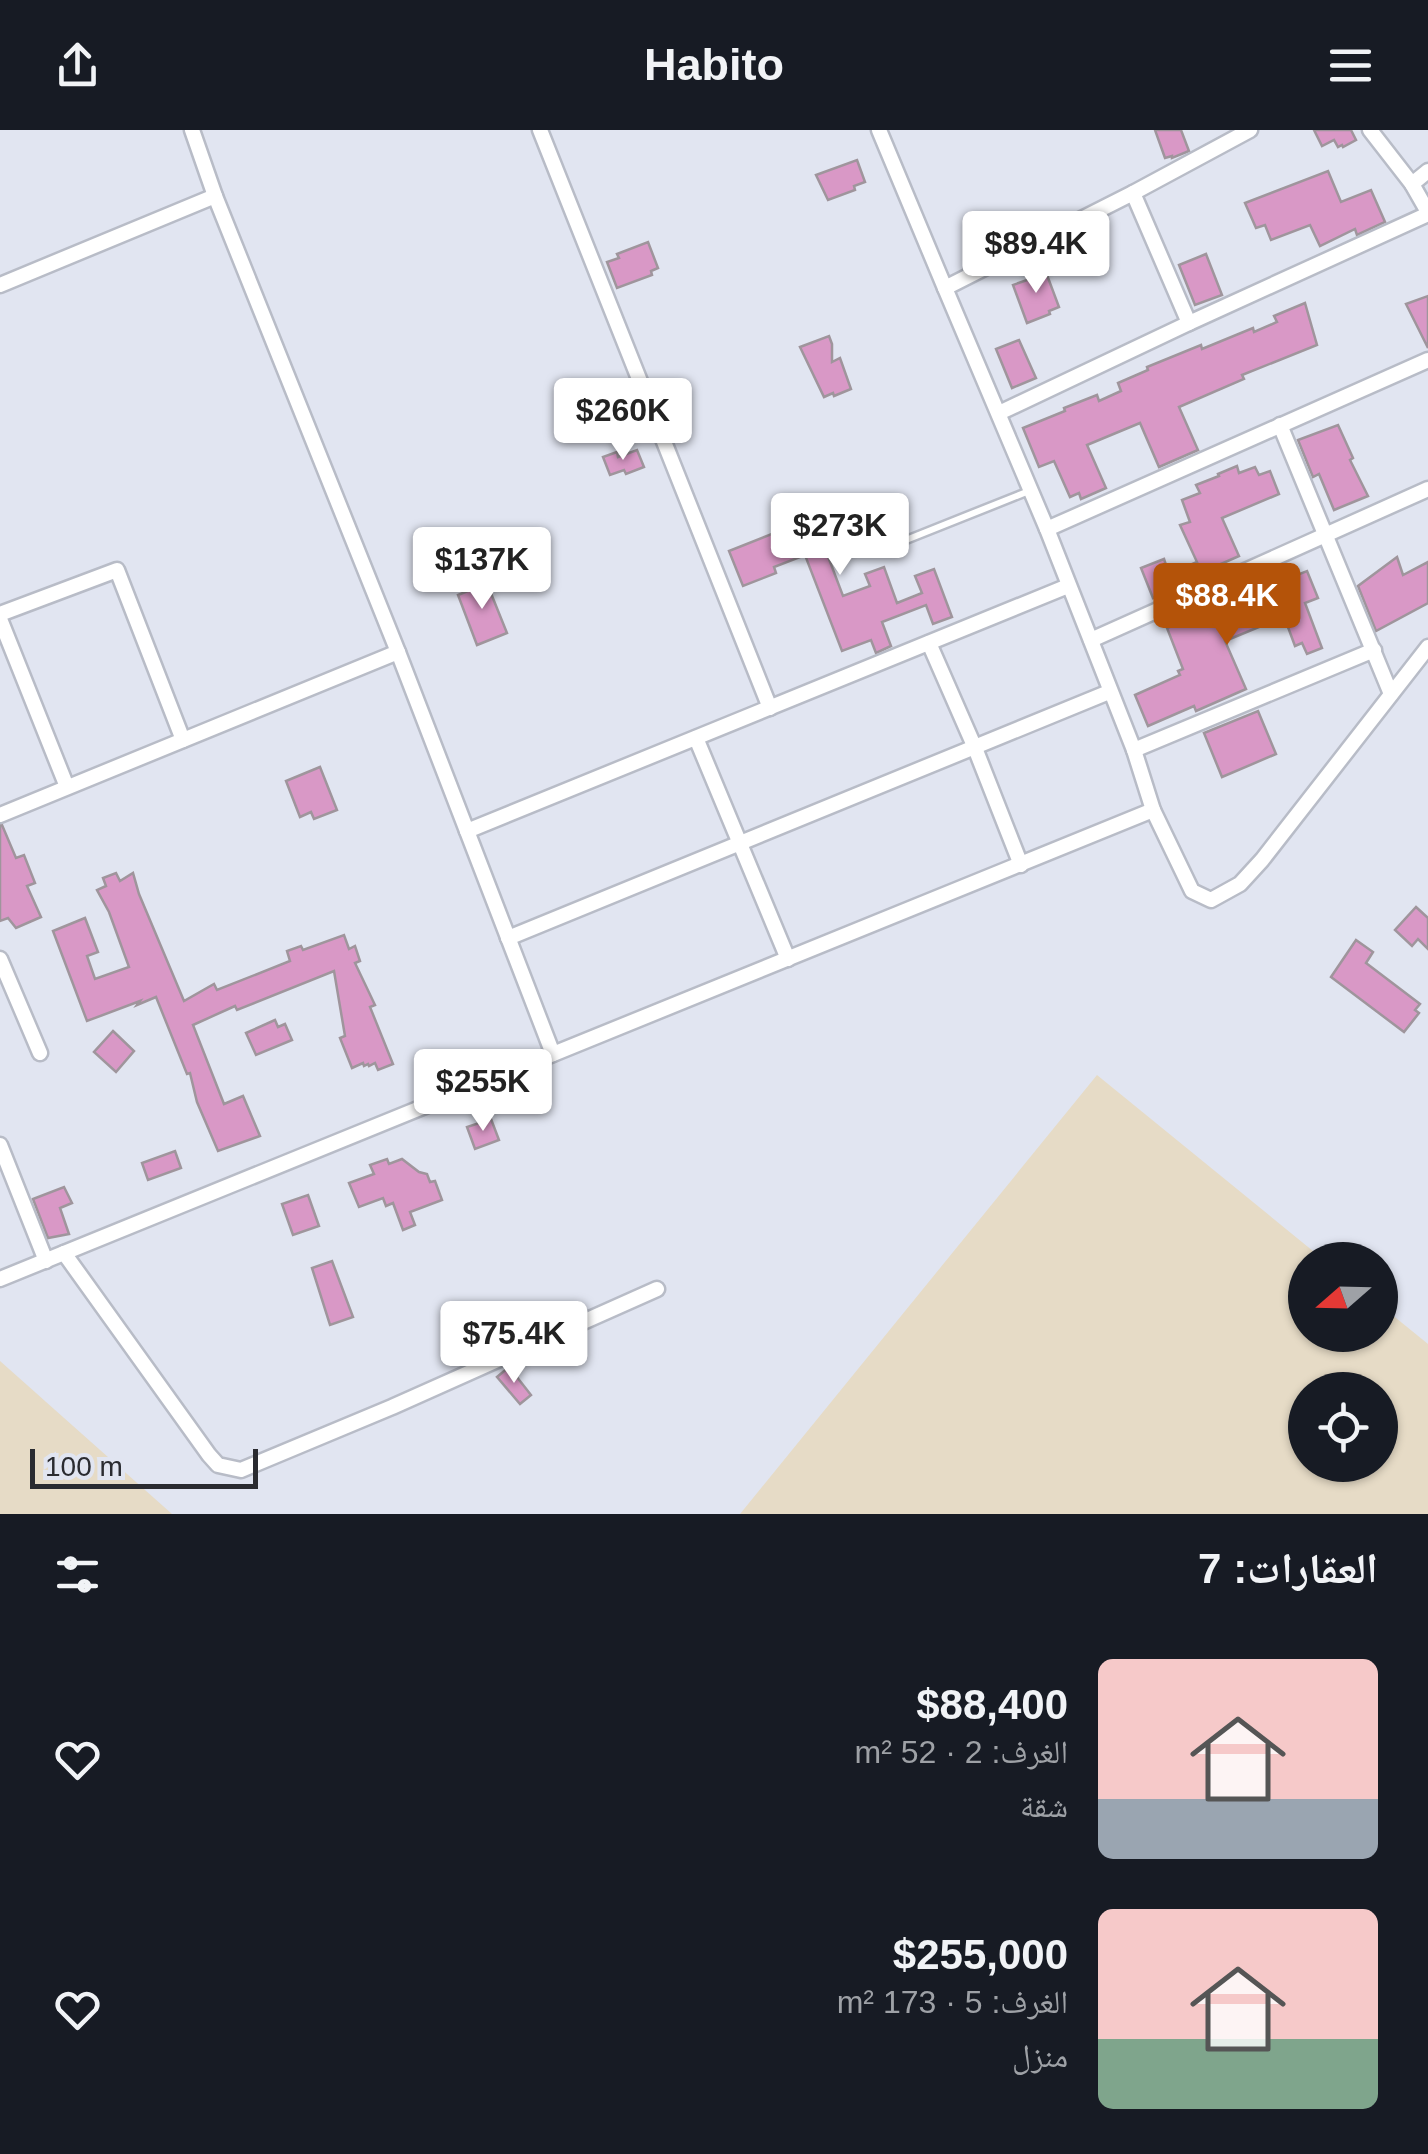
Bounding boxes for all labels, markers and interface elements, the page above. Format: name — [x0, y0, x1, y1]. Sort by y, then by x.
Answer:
icon: share — [50, 38, 105, 93]
icon: menu — [1323, 38, 1378, 93]
text: Habito — [644, 39, 784, 90]
pin: $89.4K — [955, 211, 1117, 296]
text: $89.4K — [984, 225, 1088, 261]
pin: $260K — [553, 378, 693, 463]
text: $260K — [576, 392, 670, 428]
pin: $273K — [770, 493, 910, 578]
text: $273K — [793, 507, 887, 543]
pin: $137K — [412, 527, 552, 612]
text: $137K — [435, 541, 529, 577]
pin: $88.4K — [1146, 563, 1308, 648]
text: $88.4K — [1175, 577, 1279, 613]
pin: $255K — [413, 1049, 553, 1134]
text: $255K — [436, 1063, 530, 1099]
north arrow — [1288, 1242, 1398, 1352]
map controls — [1288, 1242, 1398, 1482]
pin: $75.4K — [433, 1301, 595, 1386]
text: $75.4K — [462, 1315, 566, 1351]
button: locate — [1288, 1372, 1398, 1482]
scale bar — [30, 1444, 258, 1488]
text: 100 m — [45, 1451, 123, 1482]
text: العقارات: 7 — [1198, 1545, 1378, 1592]
icon: filters — [50, 1547, 105, 1602]
text: $88,400 — [916, 1681, 1068, 1728]
icon: home — [1178, 1699, 1298, 1819]
icon: heart — [50, 1732, 105, 1787]
text: الغرف: 2 · 52 m² — [854, 1734, 1068, 1770]
text: شقة — [1020, 1788, 1068, 1824]
text: $255,000 — [893, 1931, 1068, 1978]
icon: home — [1178, 1949, 1298, 2069]
icon: heart — [50, 1982, 105, 2037]
text: الغرف: 5 · 173 m² — [837, 1984, 1068, 2020]
text: منزل — [1012, 2038, 1068, 2074]

